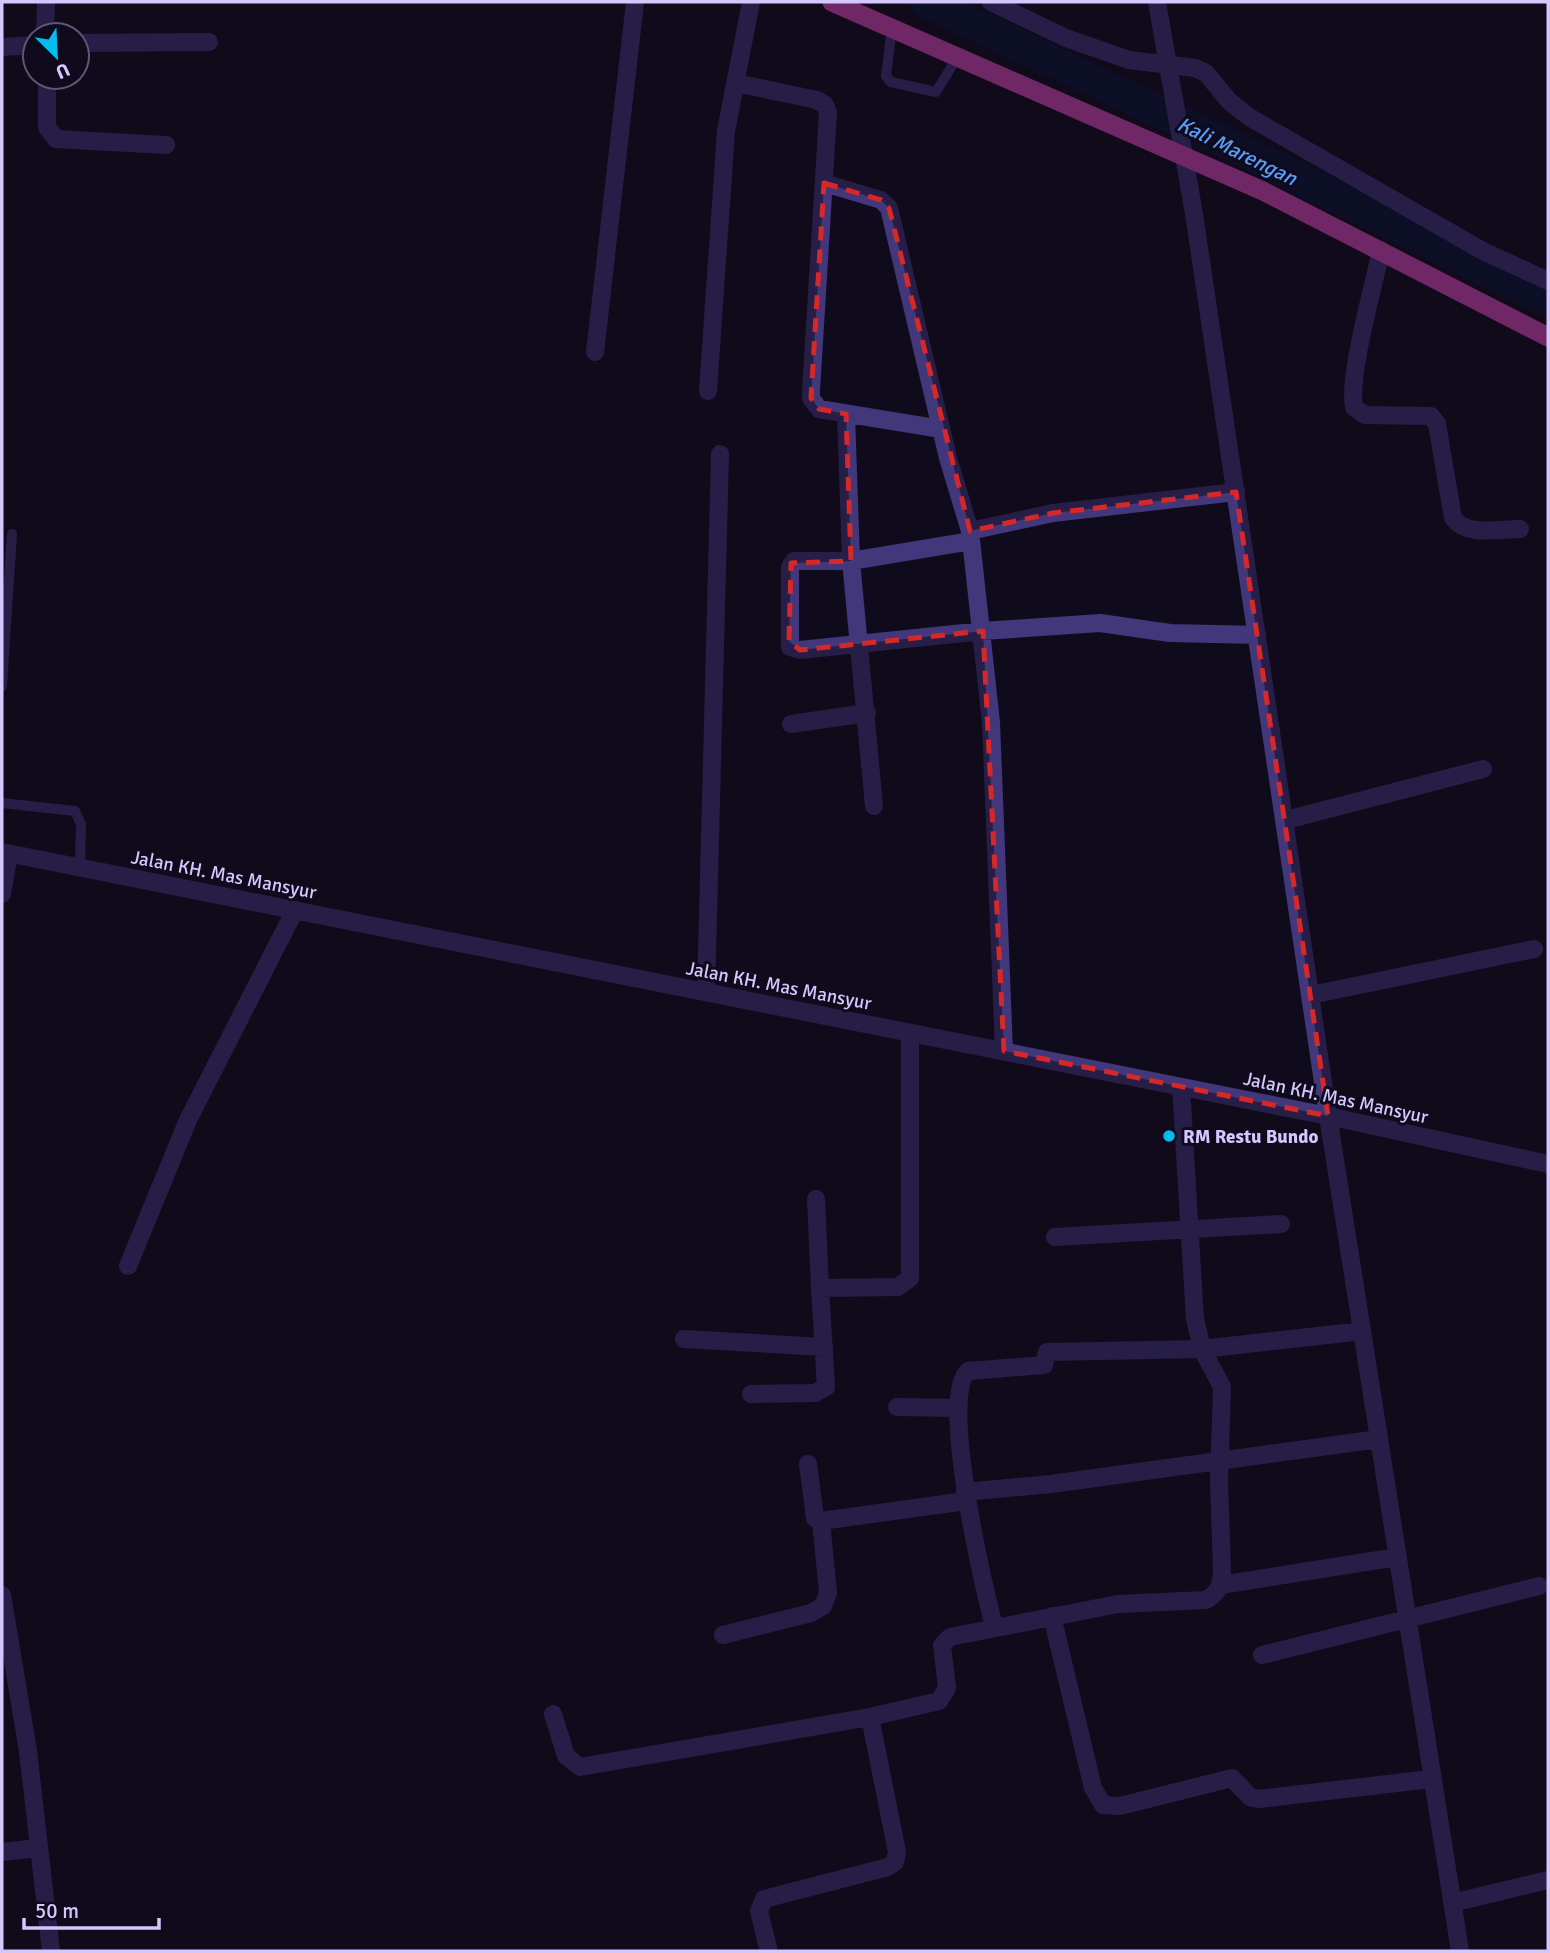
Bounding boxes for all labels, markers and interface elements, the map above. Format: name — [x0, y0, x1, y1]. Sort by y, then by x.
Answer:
north arrow — [21, 21, 91, 91]
text: U — [52, 57, 73, 84]
water label: Kali Marengan — [1173, 111, 1301, 191]
street label: Jalan KH. Mas Mansyur — [129, 845, 318, 905]
street label: Jalan KH. Mas Mansyur — [684, 956, 873, 1016]
street label: Jalan KH. Mas Mansyur — [1241, 1067, 1430, 1129]
place label: RM Restu Bundo — [1183, 1125, 1318, 1149]
marker: RM Restu Bundo — [1161, 1128, 1177, 1144]
scale bar — [24, 1886, 159, 1930]
text: 50 m — [35, 1898, 79, 1924]

